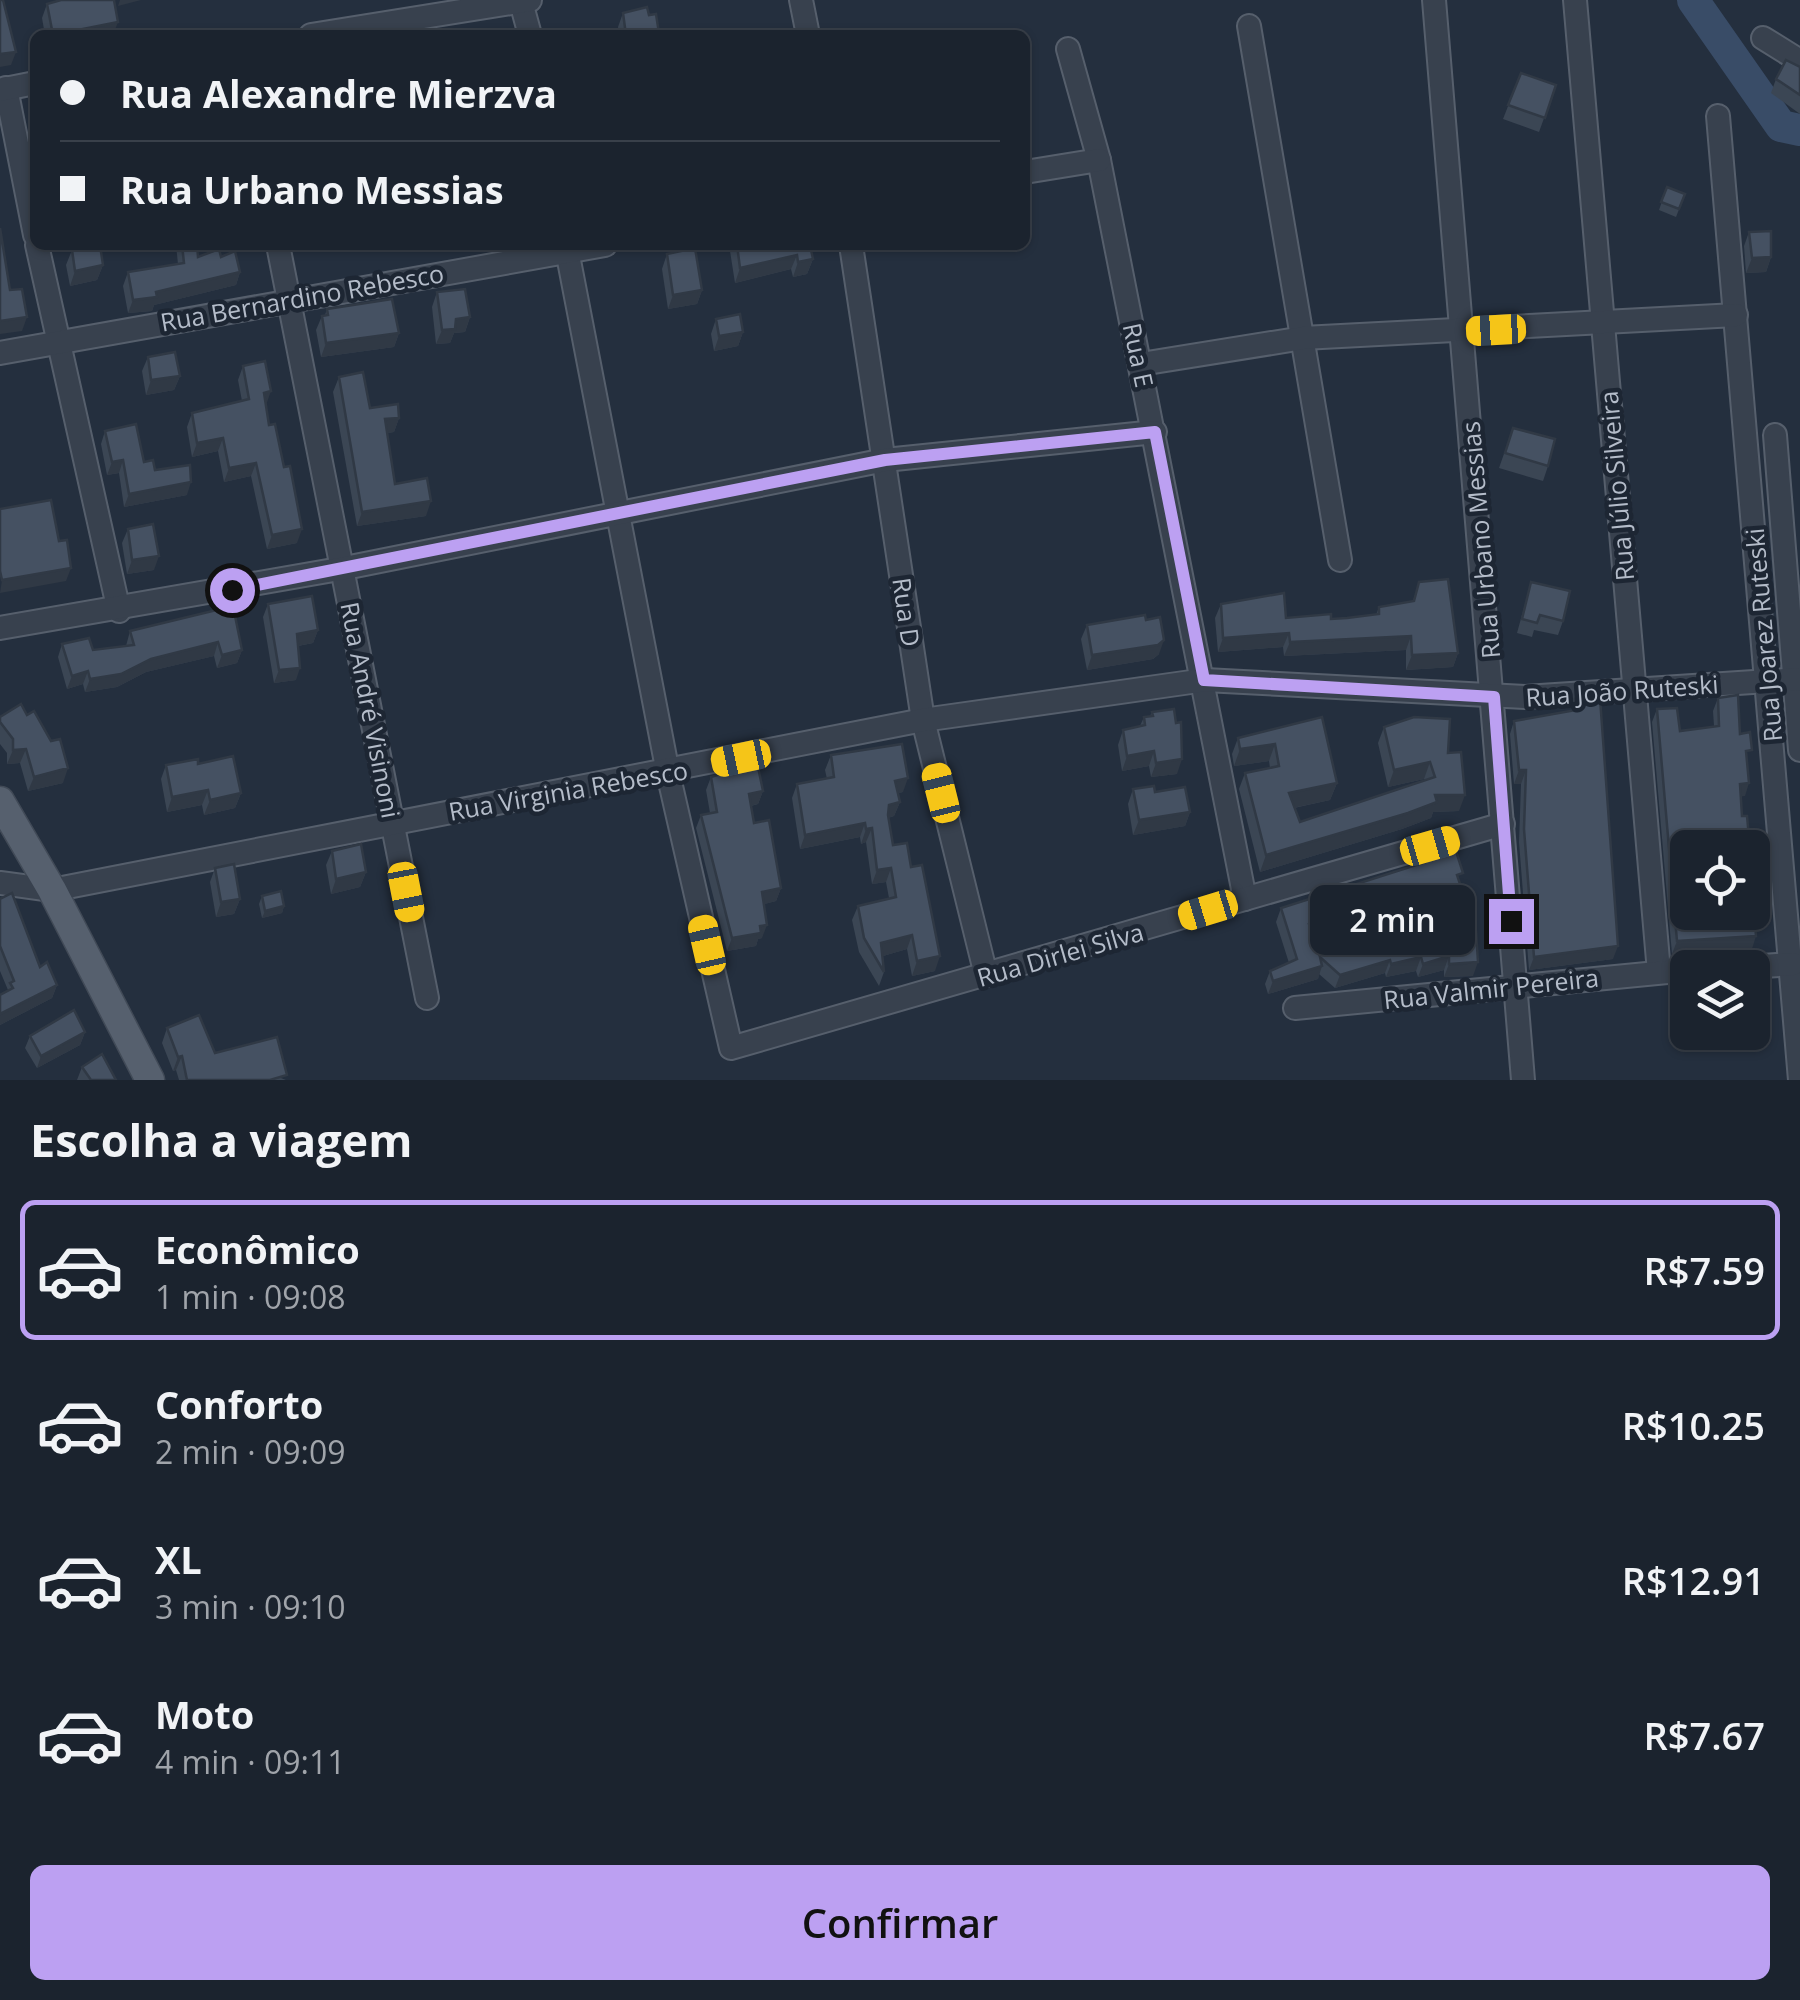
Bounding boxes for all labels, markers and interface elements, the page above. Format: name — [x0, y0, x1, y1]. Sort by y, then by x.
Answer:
text: Rua Alexandre Mierzva — [120, 67, 557, 119]
text: Rua Urbano Messias — [120, 163, 504, 215]
street label: Rua Bernardino Rebesco — [158, 255, 446, 339]
car — [1465, 313, 1527, 347]
street label: Rua E — [1116, 320, 1162, 390]
street label: Rua Júlio Silveira — [1591, 390, 1641, 582]
street label: Rua Urbano Messias — [1453, 420, 1507, 660]
street label: Rua Joarez Ruteski — [1737, 527, 1789, 743]
route start — [210, 568, 255, 613]
street label: Rua D — [885, 575, 929, 649]
street label: Rua André Visinoni — [333, 599, 409, 821]
street label: Rua João Ruteski — [1524, 666, 1720, 714]
car — [709, 737, 773, 779]
street label: Rua Virginia Rebesco — [446, 752, 690, 828]
car — [919, 760, 963, 826]
car — [1397, 823, 1463, 869]
map controls — [1670, 830, 1770, 1050]
button: locate — [1670, 830, 1770, 930]
car — [386, 860, 426, 924]
callout: 2 min — [1311, 886, 1476, 956]
car — [1175, 887, 1241, 933]
text: 2 min — [1349, 898, 1436, 941]
route end — [1489, 899, 1534, 944]
car — [686, 912, 728, 978]
street label: Rua Dirlei Silva — [973, 914, 1147, 994]
button: layers — [1670, 950, 1770, 1050]
street label: Rua Valmir Pereira — [1382, 960, 1600, 1016]
text: Escolha a viagem — [30, 1109, 412, 1170]
text: Econômico — [155, 1223, 360, 1275]
icon: car — [35, 1225, 125, 1315]
text: R$7.59 — [1643, 1244, 1765, 1296]
text: 1 min · 09:08 — [155, 1275, 346, 1318]
text: Conforto — [155, 1378, 323, 1430]
icon: car — [35, 1380, 125, 1470]
text: R$10.25 — [1622, 1399, 1765, 1451]
text: 2 min · 09:09 — [155, 1430, 346, 1473]
text: XL — [155, 1533, 202, 1585]
icon: car — [35, 1535, 125, 1625]
text: R$12.91 — [1622, 1554, 1765, 1606]
text: 3 min · 09:10 — [155, 1585, 346, 1628]
text: Moto — [155, 1688, 254, 1740]
icon: car — [35, 1690, 125, 1780]
text: R$7.67 — [1643, 1709, 1765, 1761]
text: 4 min · 09:11 — [155, 1740, 346, 1783]
button: Confirmar — [30, 1865, 1770, 1980]

